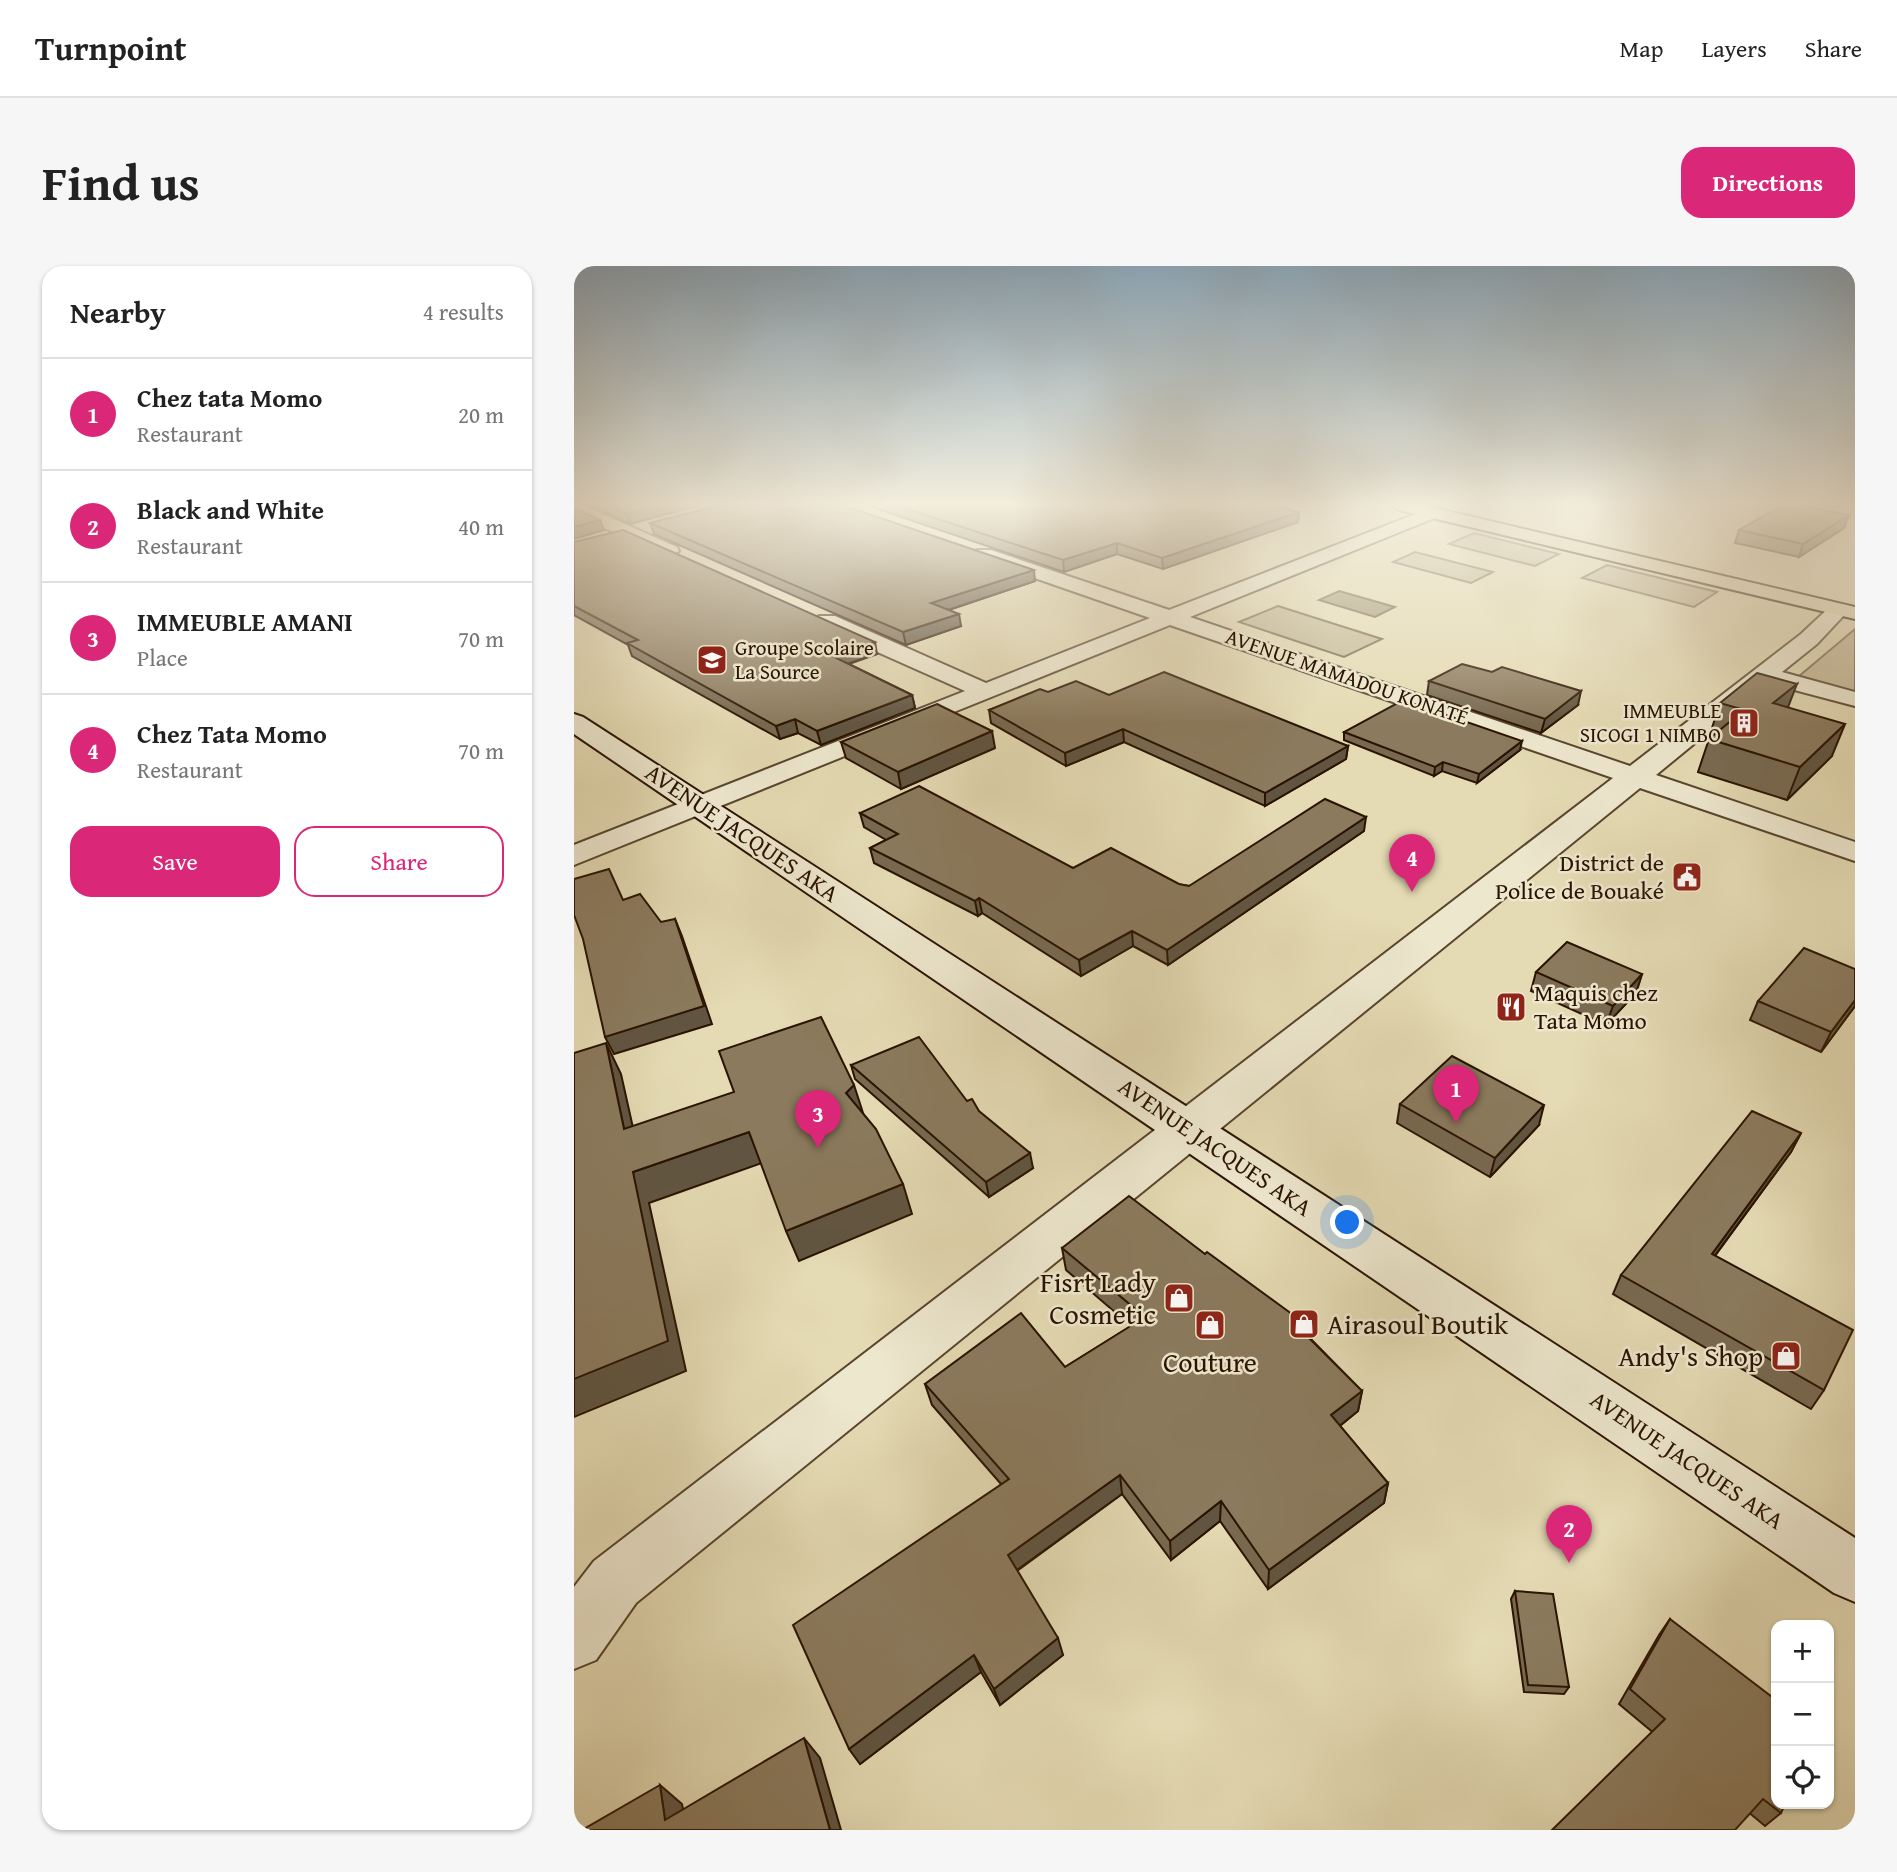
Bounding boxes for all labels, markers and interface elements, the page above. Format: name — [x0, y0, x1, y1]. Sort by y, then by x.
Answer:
text: Turnpoint — [35, 24, 187, 72]
text: Map — [1620, 31, 1663, 66]
text: Layers — [1701, 31, 1767, 66]
text: Share — [1805, 31, 1862, 66]
text: Find us — [42, 146, 200, 218]
button: Directions — [1681, 147, 1855, 218]
text: Nearby — [70, 290, 166, 334]
text: 4 results — [423, 295, 504, 328]
text: Chez tata Momo — [137, 378, 322, 417]
text: 1 — [87, 398, 99, 431]
text: 20 m — [458, 398, 504, 431]
text: Restaurant — [137, 417, 243, 450]
text: Black and White — [137, 490, 324, 529]
text: 2 — [87, 510, 99, 543]
text: 40 m — [458, 510, 504, 543]
text: Restaurant — [137, 529, 243, 562]
text: IMMEUBLE AMANI — [137, 602, 353, 641]
street label: AVENUE MAMADOU KONATÉ — [1222, 620, 1473, 733]
text: 3 — [87, 622, 99, 655]
text: 70 m — [458, 622, 504, 655]
place label: Groupe Scolaire La Source — [735, 632, 874, 687]
text: Place — [137, 641, 188, 674]
school or university icon: Groupe Scolaire La Source — [695, 643, 729, 677]
place label: IMMEUBLE SICOGI 1 NIMBO — [1580, 695, 1721, 750]
building icon: IMMEUBLE SICOGI 1 NIMBO — [1727, 706, 1761, 740]
text: Chez Tata Momo — [137, 714, 327, 753]
text: 4 — [87, 734, 99, 767]
text: 70 m — [458, 734, 504, 767]
text: Restaurant — [137, 753, 243, 786]
street label: AVENUE JACQUES AKA — [638, 755, 847, 911]
button: Save — [70, 826, 280, 897]
button: Share — [294, 826, 504, 897]
pin: 4 — [1389, 834, 1435, 892]
place label: District de Police de Bouaké — [1495, 845, 1664, 908]
public building icon: District de Police de Bouaké — [1670, 860, 1704, 894]
place label: Maquis chez Tata Momo — [1534, 975, 1658, 1038]
restaurant icon: Maquis chez Tata Momo — [1494, 990, 1528, 1024]
pin: 1 — [1433, 1065, 1479, 1123]
street label: AVENUE JACQUES AKA — [1111, 1069, 1320, 1225]
pin: 3 — [795, 1090, 841, 1148]
your location — [1330, 1205, 1364, 1239]
place label: Fisrt Lady Cosmetic — [1040, 1261, 1156, 1334]
shop icon: Fisrt Lady Cosmetic — [1162, 1281, 1196, 1315]
place label: Airasoul Boutik — [1327, 1303, 1509, 1344]
shop icon: Airasoul Boutik — [1287, 1307, 1321, 1341]
shop icon: Couture — [1193, 1308, 1227, 1342]
place label: Andy's Shop — [1618, 1335, 1763, 1376]
shop icon: Andy's Shop — [1769, 1339, 1803, 1373]
place label: Couture — [1163, 1341, 1257, 1382]
street label: AVENUE JACQUES AKA — [1583, 1382, 1792, 1538]
pin: 2 — [1546, 1505, 1592, 1563]
map controls — [1771, 1620, 1834, 1809]
button: + — [1771, 1620, 1834, 1683]
button: − — [1771, 1683, 1834, 1746]
button: locate — [1771, 1746, 1834, 1809]

